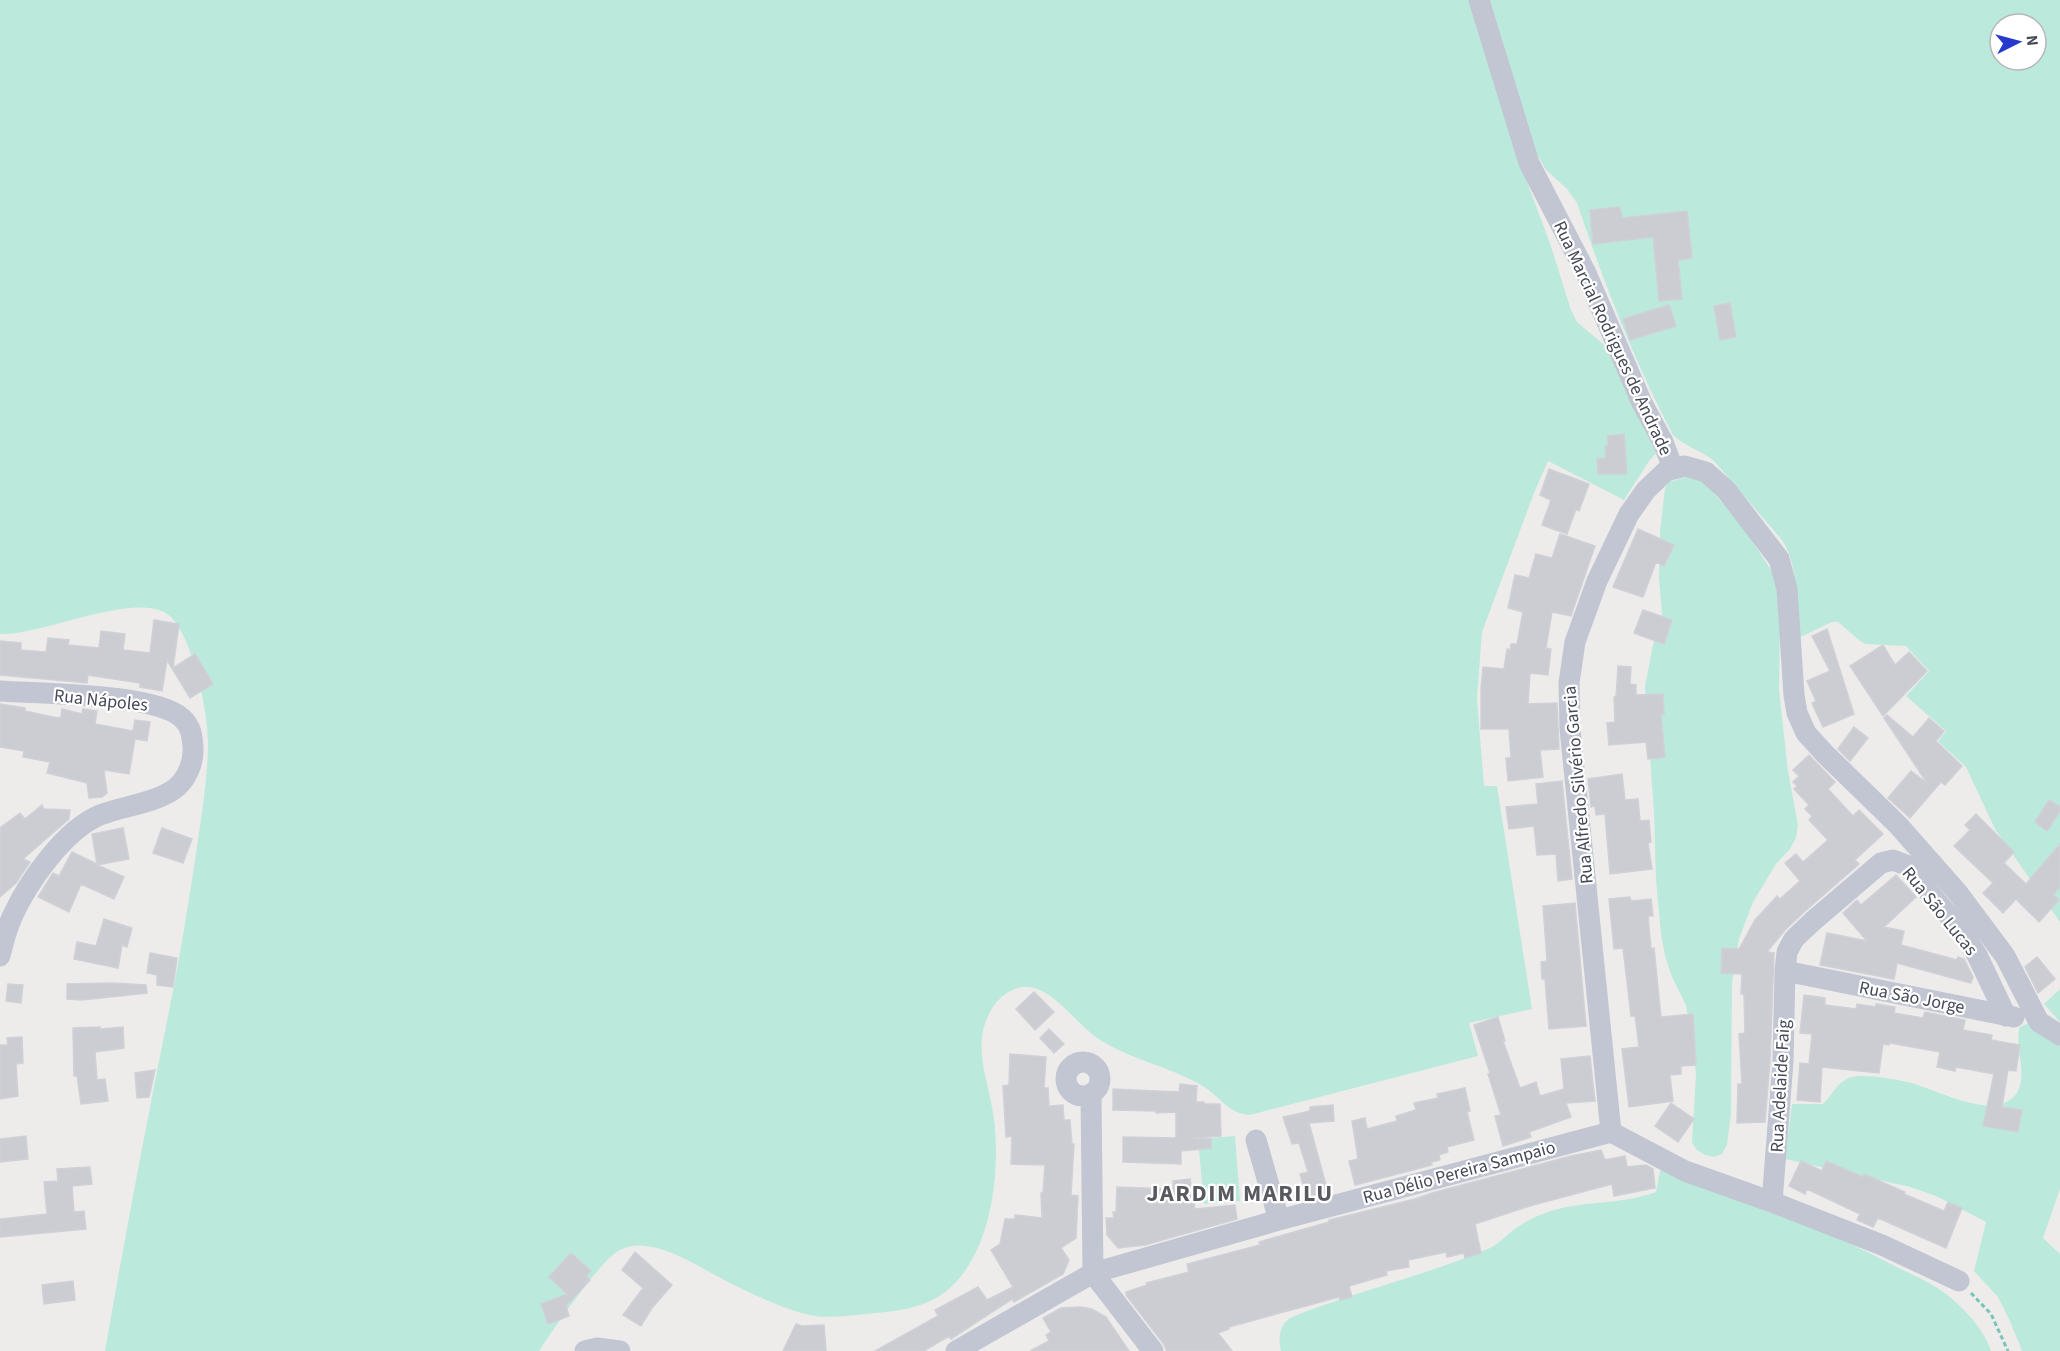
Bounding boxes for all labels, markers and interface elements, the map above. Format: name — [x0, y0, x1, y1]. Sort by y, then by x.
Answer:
north arrow — [1988, 12, 2048, 72]
text: N — [2020, 34, 2043, 47]
street label: Rua Marcial Rodrigues de Andrade — [1547, 217, 1678, 460]
street label: Rua Nápoles — [53, 683, 149, 718]
street label: Rua Alfredo Silvério Garcia — [1557, 685, 1600, 885]
street label: Rua São Lucas — [1896, 862, 1983, 961]
street label: Rua São Jorge — [1857, 975, 1967, 1020]
street label: Rua Adelaide Faig — [1765, 1019, 1796, 1153]
street label: Rua Délio Pereira Sampaio — [1360, 1135, 1558, 1210]
district label: JARDIM MARILU — [1146, 1176, 1334, 1211]

